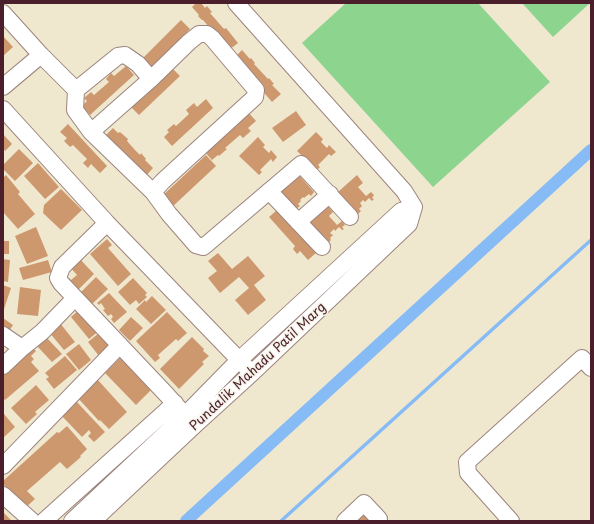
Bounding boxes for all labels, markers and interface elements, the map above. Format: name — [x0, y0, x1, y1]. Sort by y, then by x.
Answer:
street label: Pundalik Mahadu Patil Marg — [187, 300, 329, 434]

